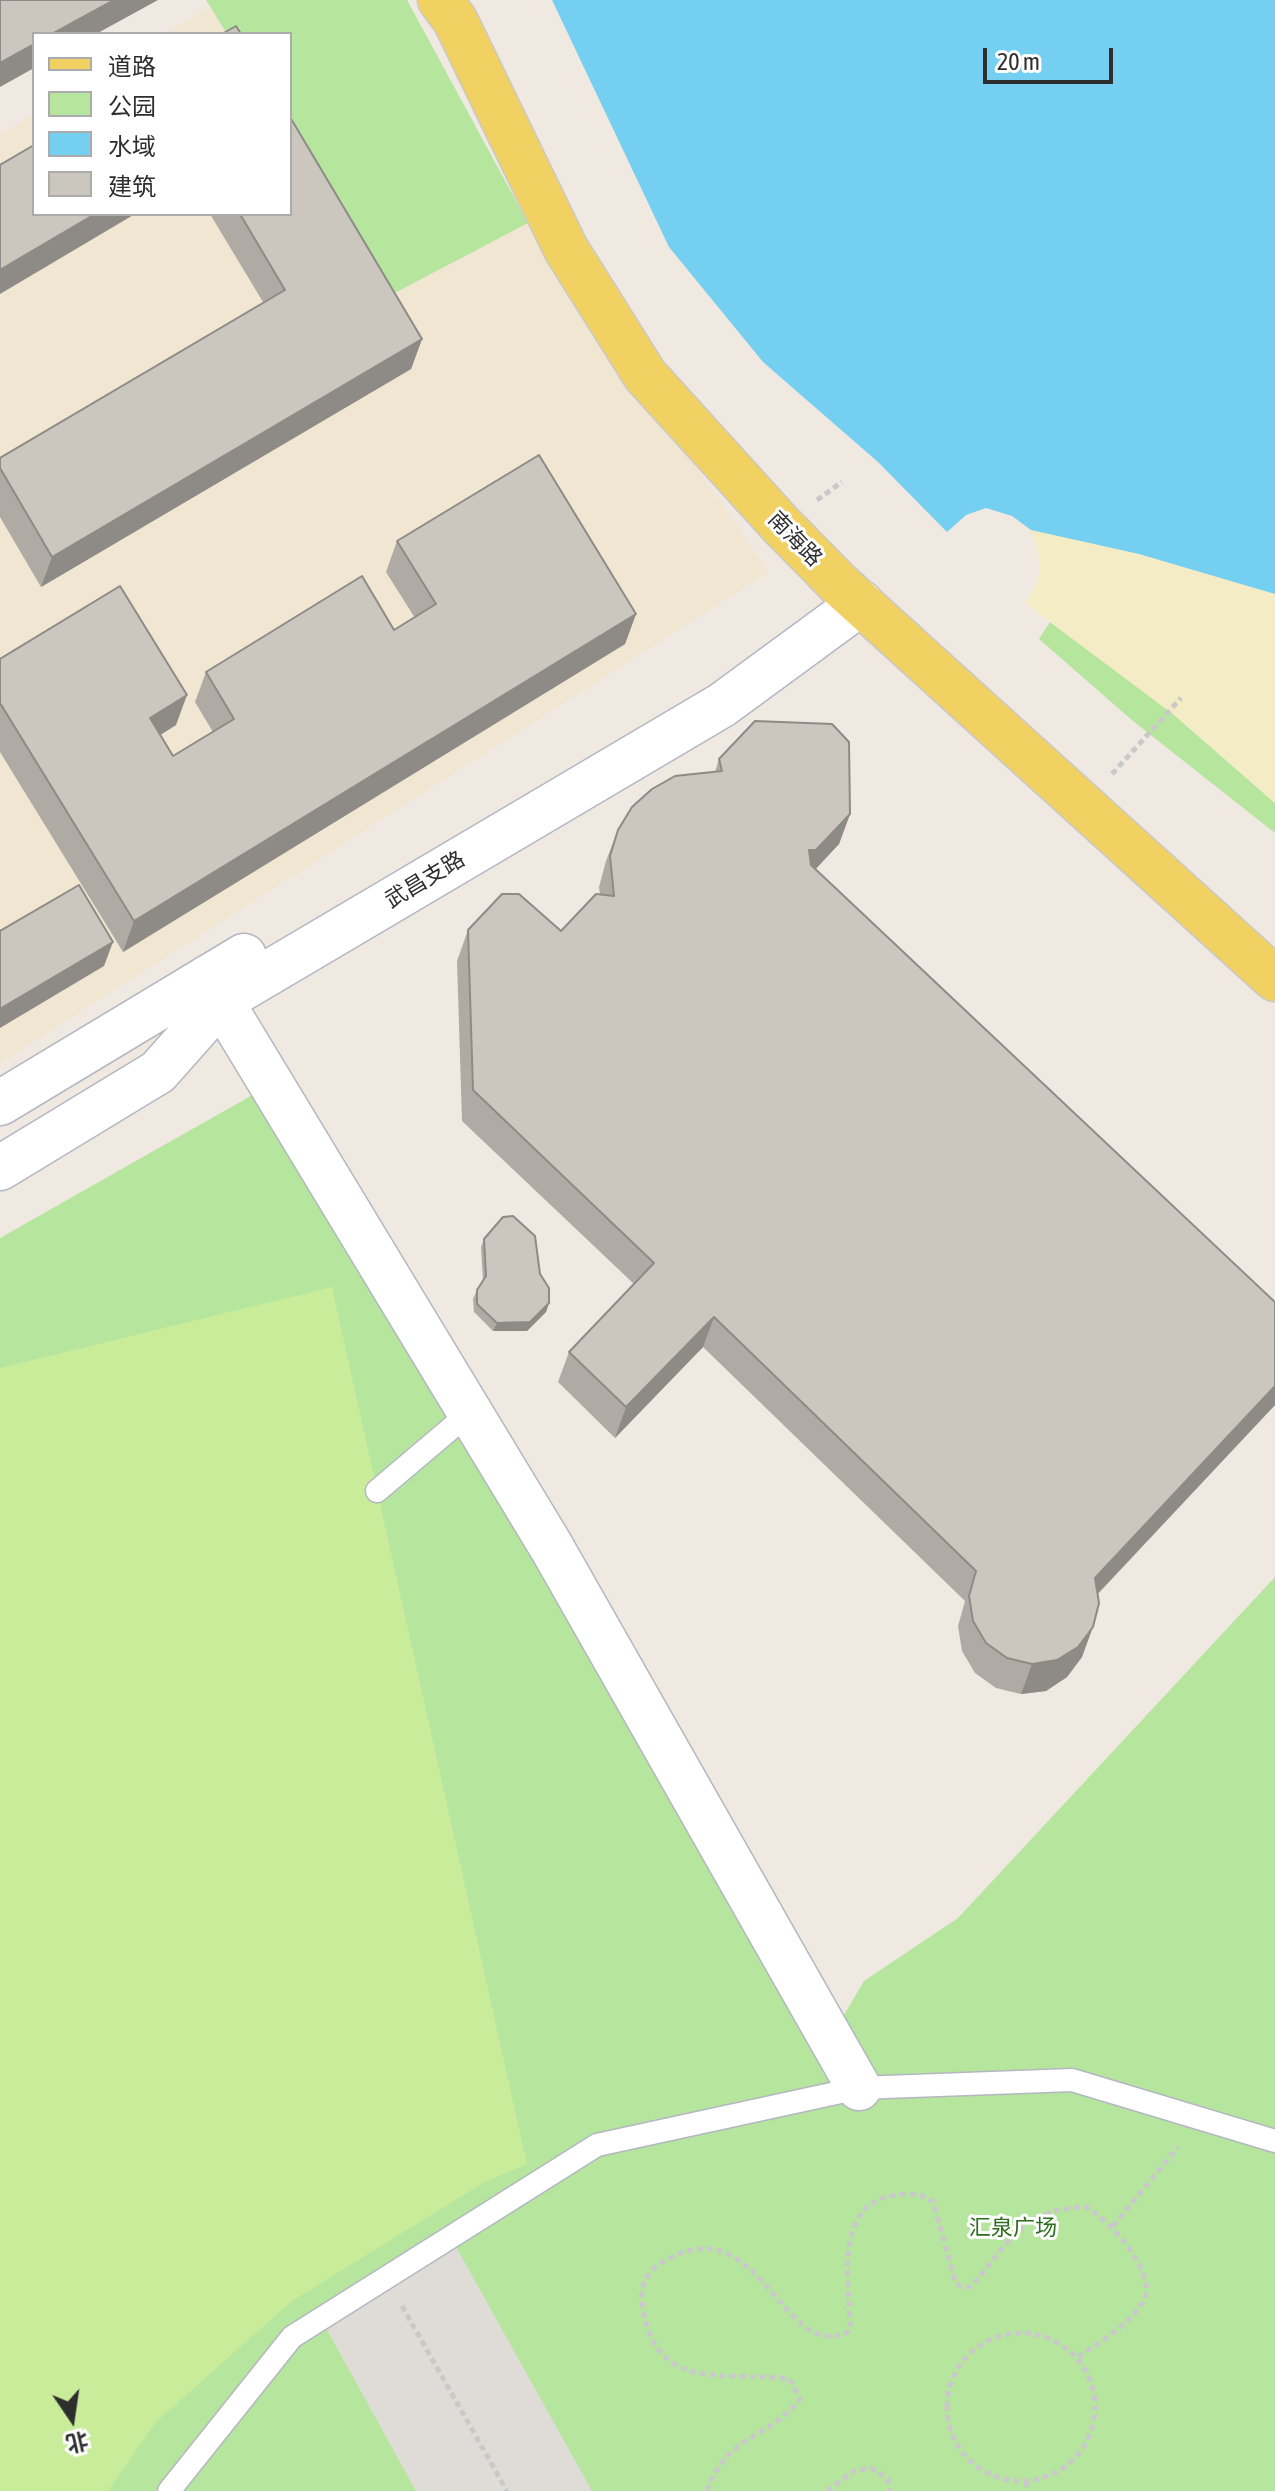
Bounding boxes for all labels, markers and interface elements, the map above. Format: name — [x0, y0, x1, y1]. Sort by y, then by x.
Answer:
legend — [32, 32, 292, 216]
scale bar — [987, 32, 1117, 82]
text: 20 m — [997, 48, 1040, 75]
text: 道路 — [108, 53, 156, 80]
text: 公园 — [108, 93, 156, 120]
text: 水域 — [108, 133, 156, 160]
text: 建筑 — [108, 173, 156, 200]
street label: 南海路 — [763, 506, 827, 572]
street label: 武昌支路 — [380, 846, 470, 914]
park label: 汇泉广场 — [969, 2215, 1057, 2241]
north arrow — [32, 2379, 112, 2459]
text: 北 — [64, 2427, 91, 2458]

